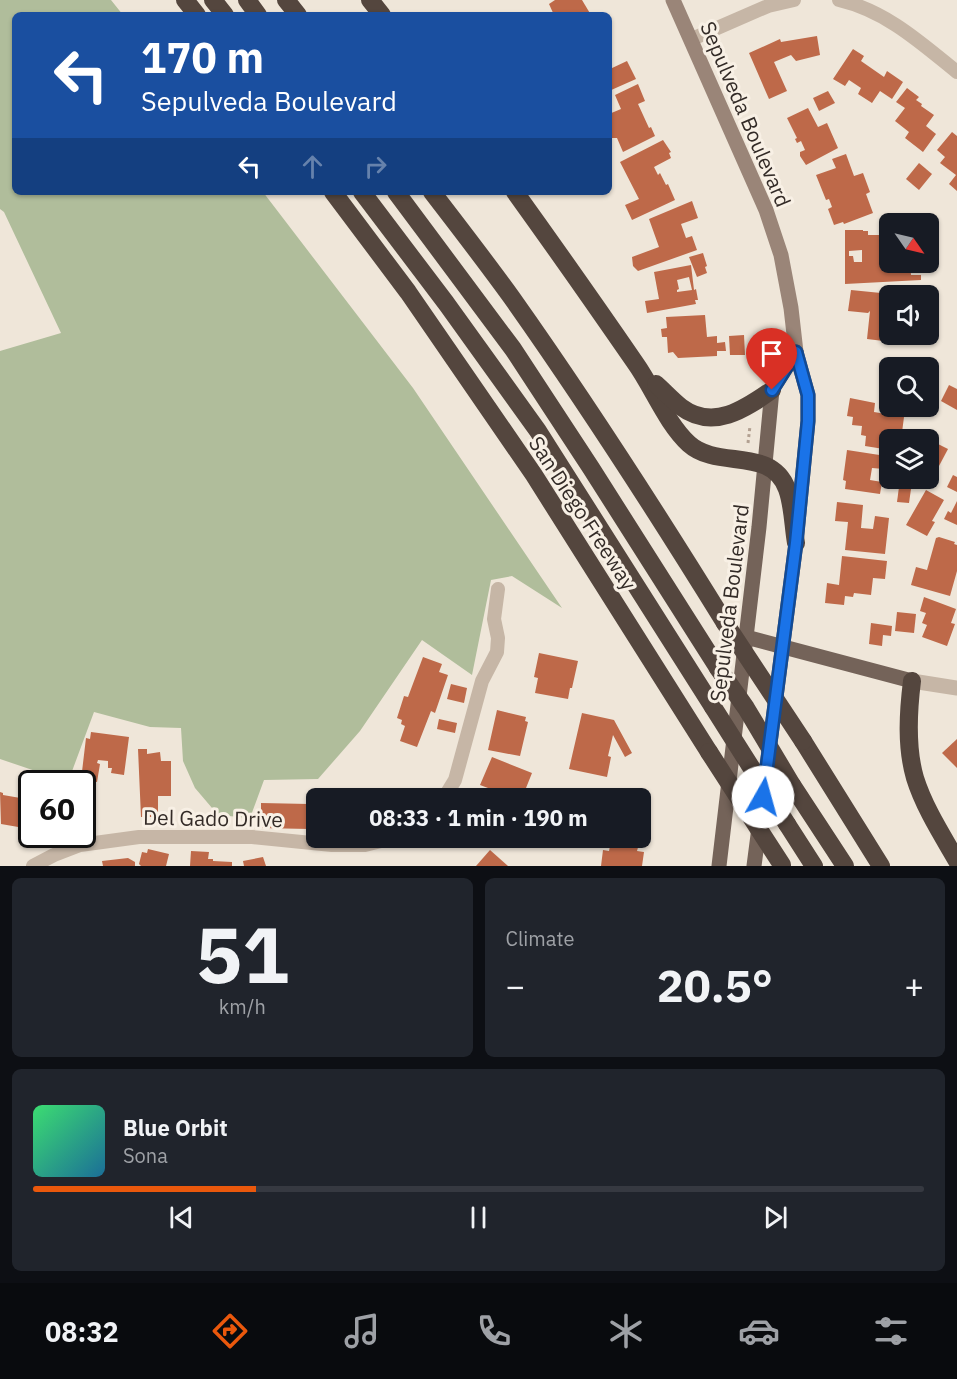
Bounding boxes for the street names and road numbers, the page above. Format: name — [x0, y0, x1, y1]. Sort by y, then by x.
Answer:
street label: Sepulveda Boulevard — [694, 17, 798, 211]
street label: San Diego Freeway — [523, 431, 644, 596]
street label: Sepulveda Boulevard — [703, 503, 755, 703]
street label: Del Gado Drive — [143, 803, 283, 833]

